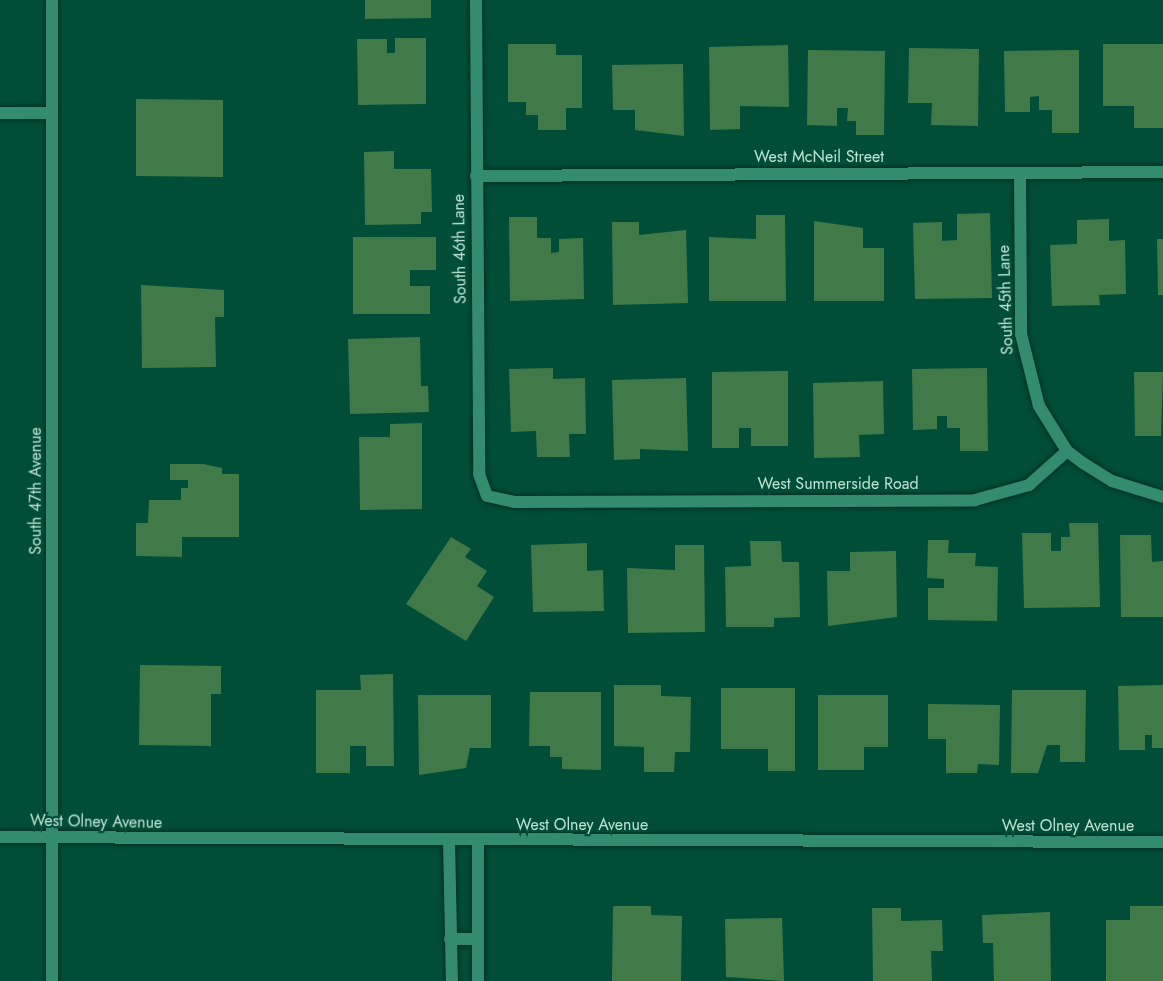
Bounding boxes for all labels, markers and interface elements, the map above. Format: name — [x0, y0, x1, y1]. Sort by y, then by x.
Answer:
street label: West McNeil Street — [754, 147, 884, 167]
street label: South 46th Lane — [449, 194, 471, 304]
street label: South 45th Lane — [994, 245, 1018, 355]
street label: South 47th Avenue — [26, 427, 46, 555]
street label: West Summerside Road — [757, 474, 919, 494]
street label: West Olney Avenue — [30, 811, 162, 833]
street label: West Olney Avenue — [516, 815, 648, 835]
street label: West Olney Avenue — [1002, 816, 1134, 836]

